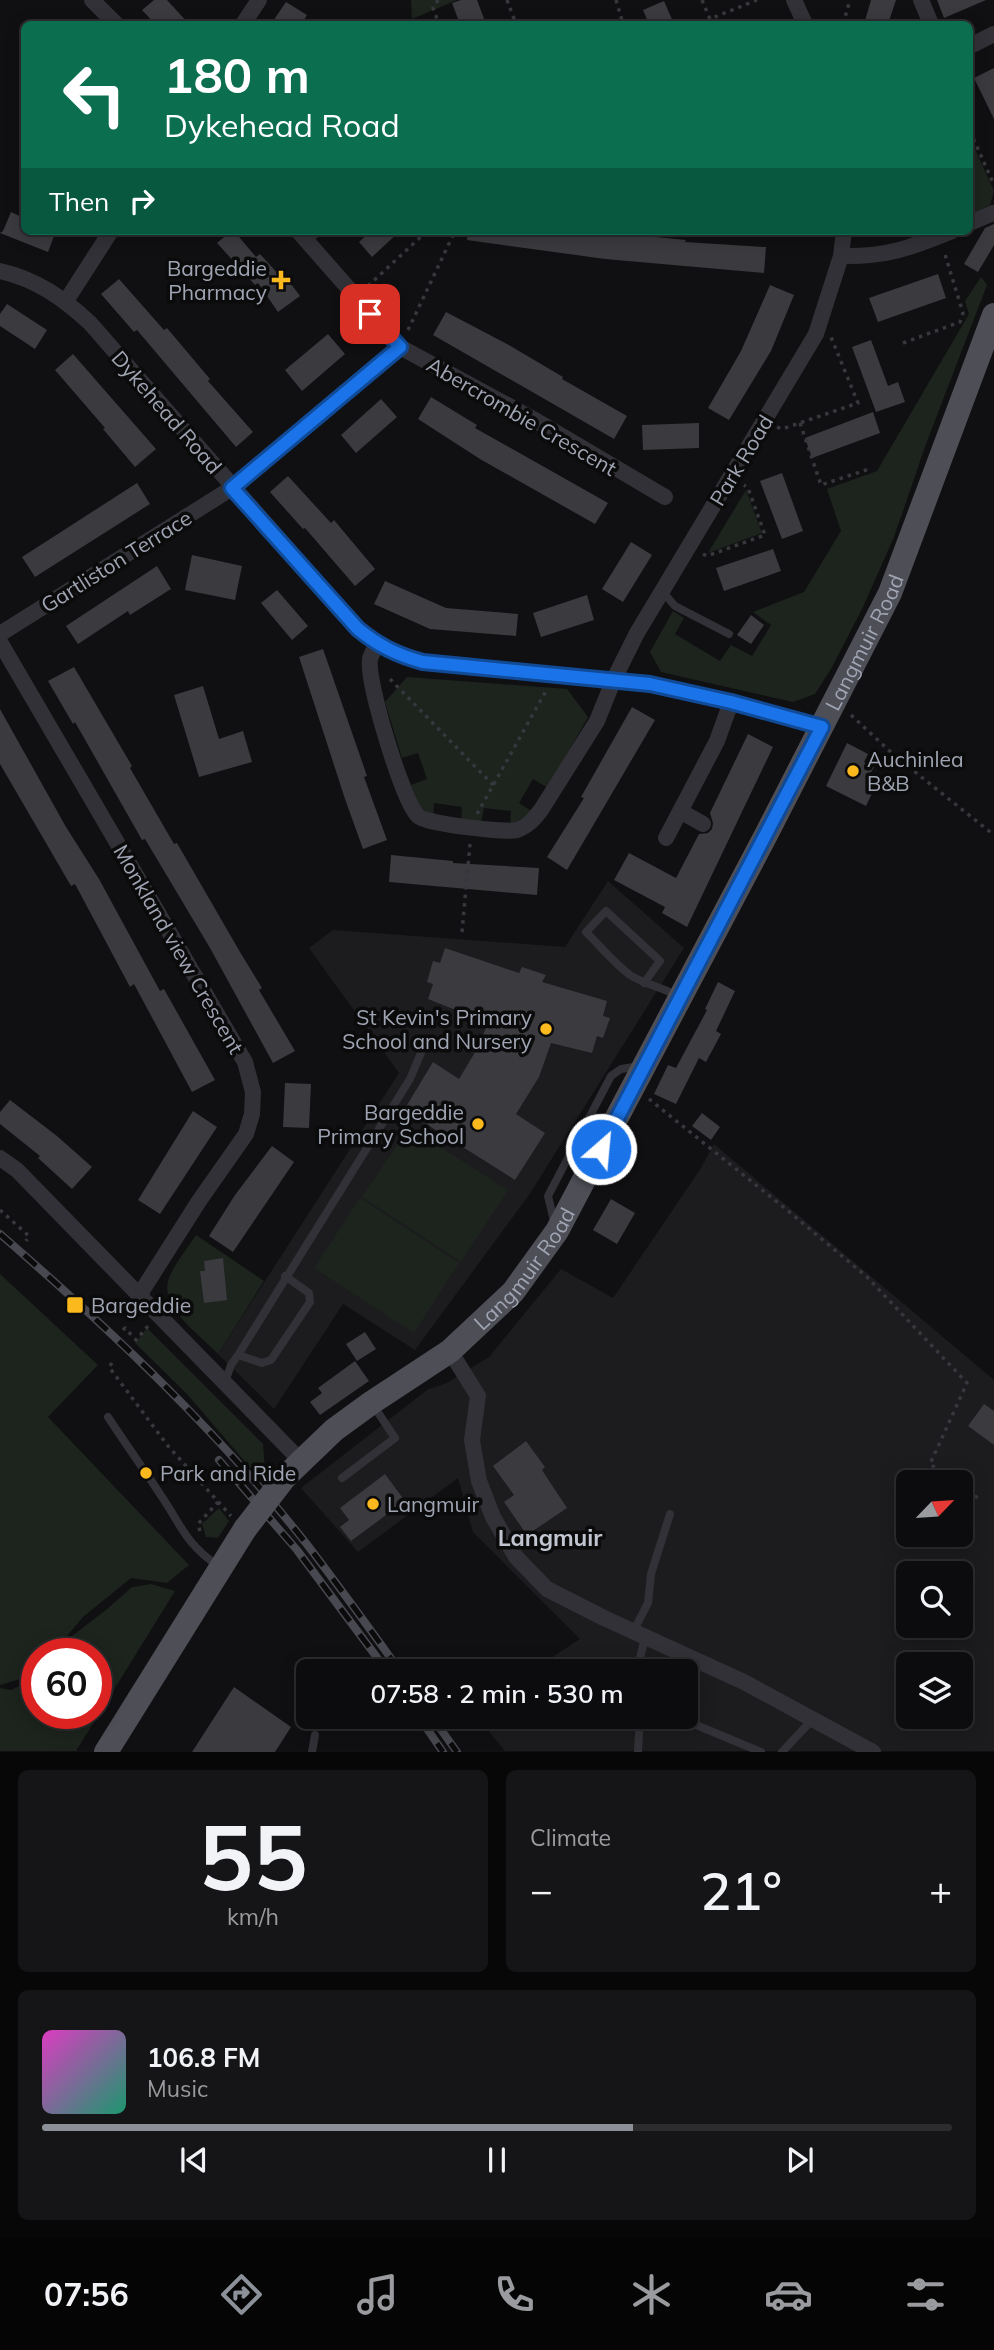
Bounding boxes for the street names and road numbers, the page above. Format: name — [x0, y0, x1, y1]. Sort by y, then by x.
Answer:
street label: Dykehead Road — [106, 345, 228, 479]
street label: Abercrombie Crescent — [423, 351, 621, 481]
street label: Park Road — [704, 410, 778, 510]
street label: Gartliston Terrace — [36, 504, 196, 618]
street label: Langmuir Road — [819, 571, 909, 715]
street label: Monkland view Crescent — [108, 840, 250, 1058]
street label: Langmuir Road — [468, 1203, 580, 1335]

